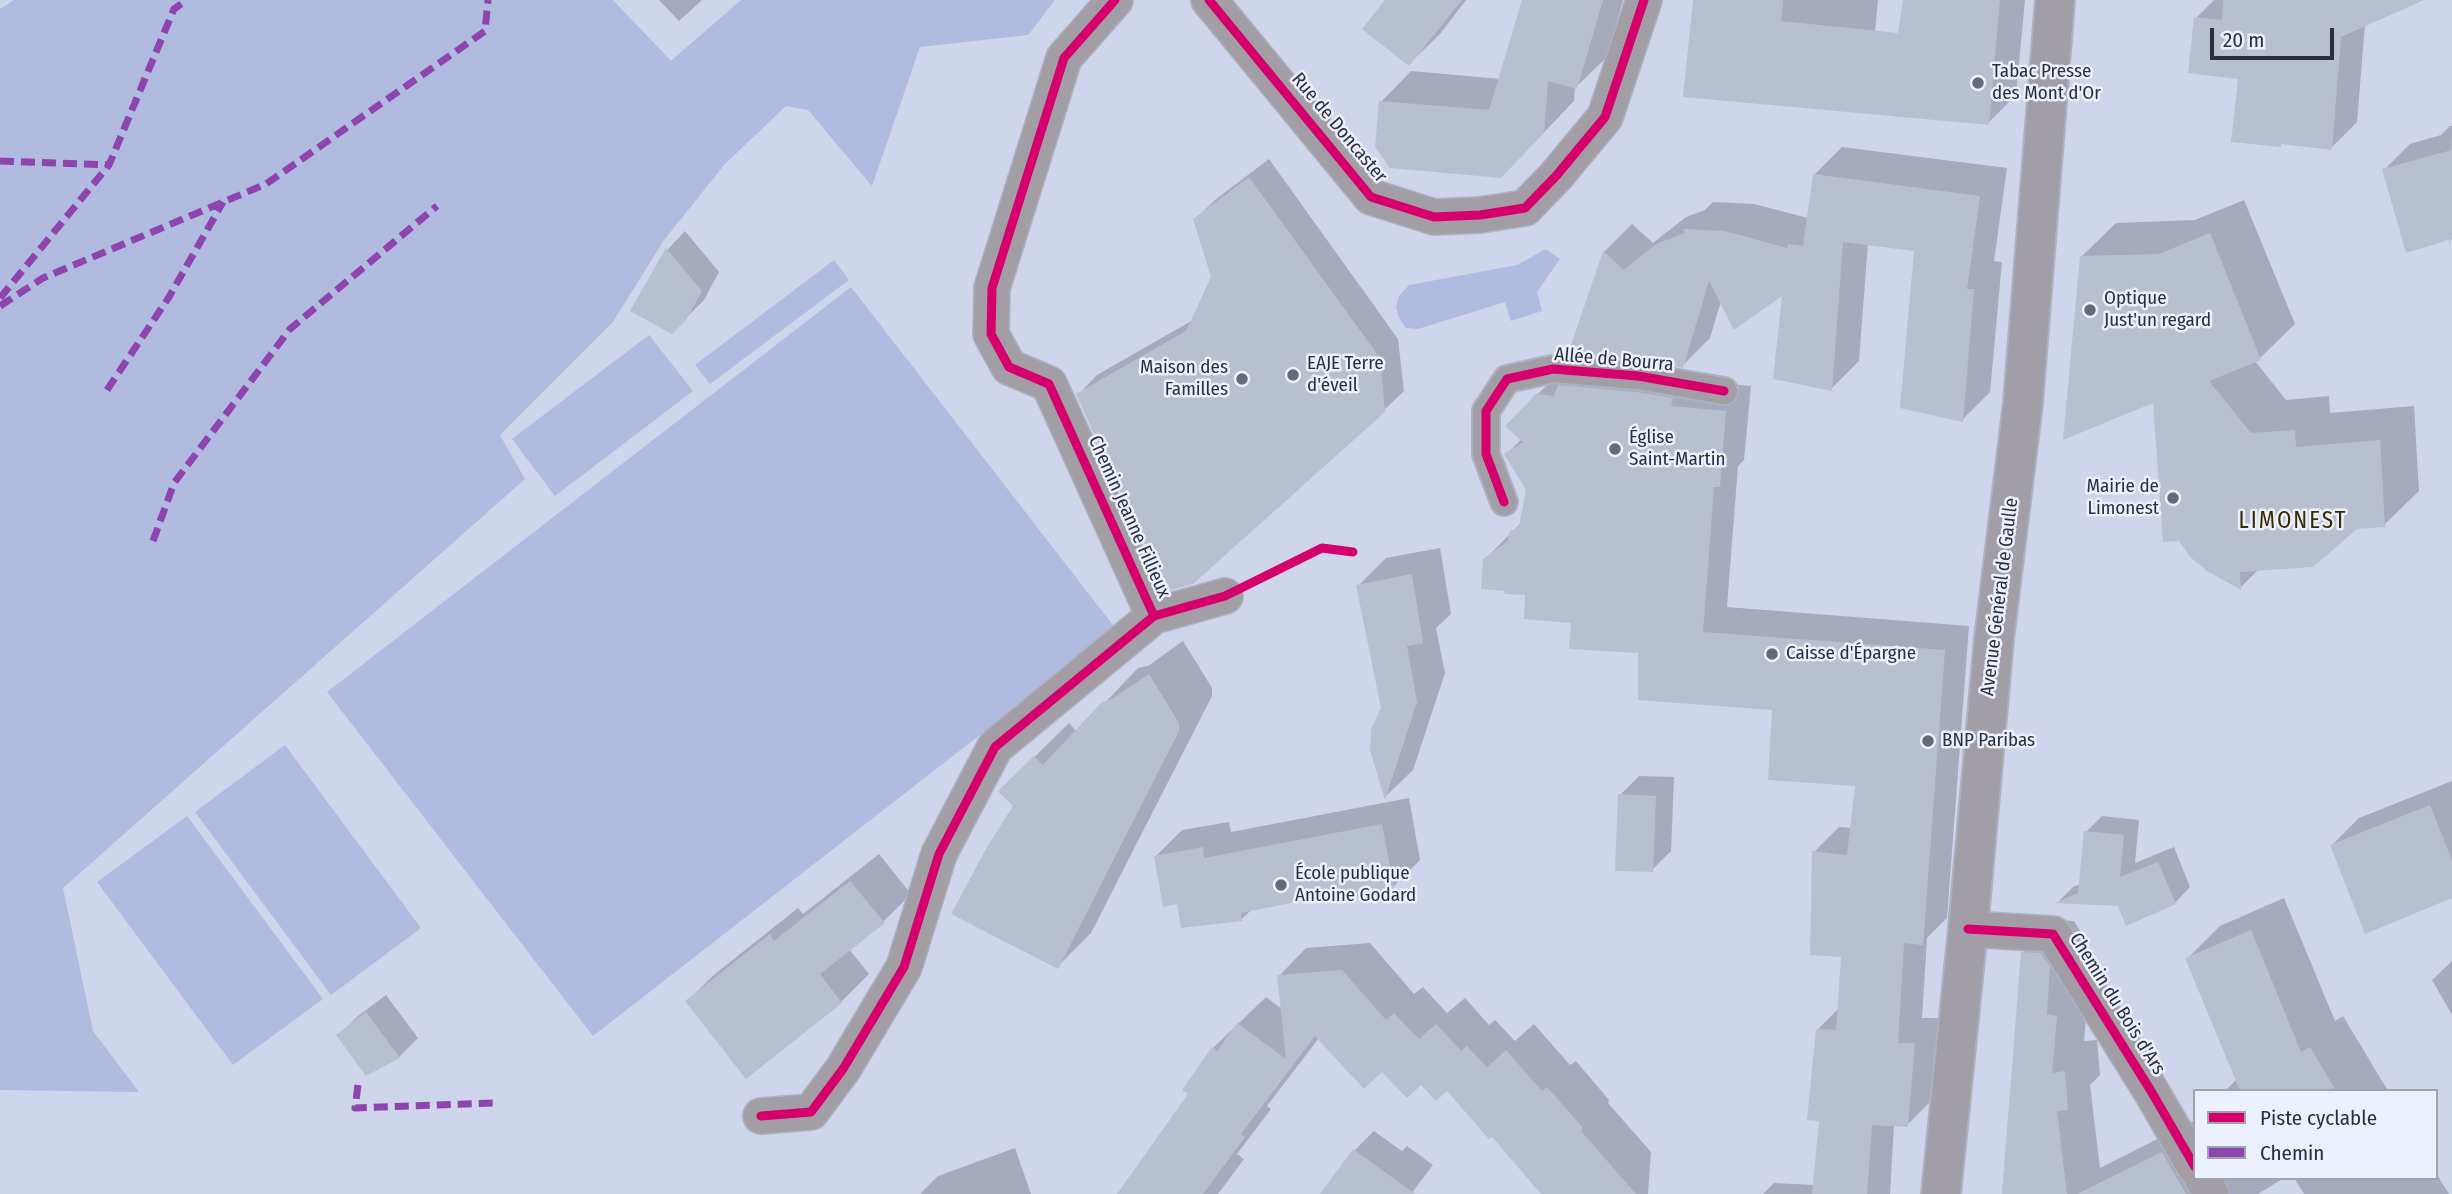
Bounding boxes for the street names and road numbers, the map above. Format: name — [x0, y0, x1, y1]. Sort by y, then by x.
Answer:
street label: Rue de Doncaster — [1286, 68, 1392, 188]
street label: Allée de Bourra — [1553, 343, 1675, 377]
street label: Chemin Jeanne Fillieux — [1083, 432, 1175, 602]
street label: Avenue Général de Gaulle — [1977, 497, 2023, 697]
street label: Chemin du Bois d'Ars — [2064, 929, 2170, 1079]

